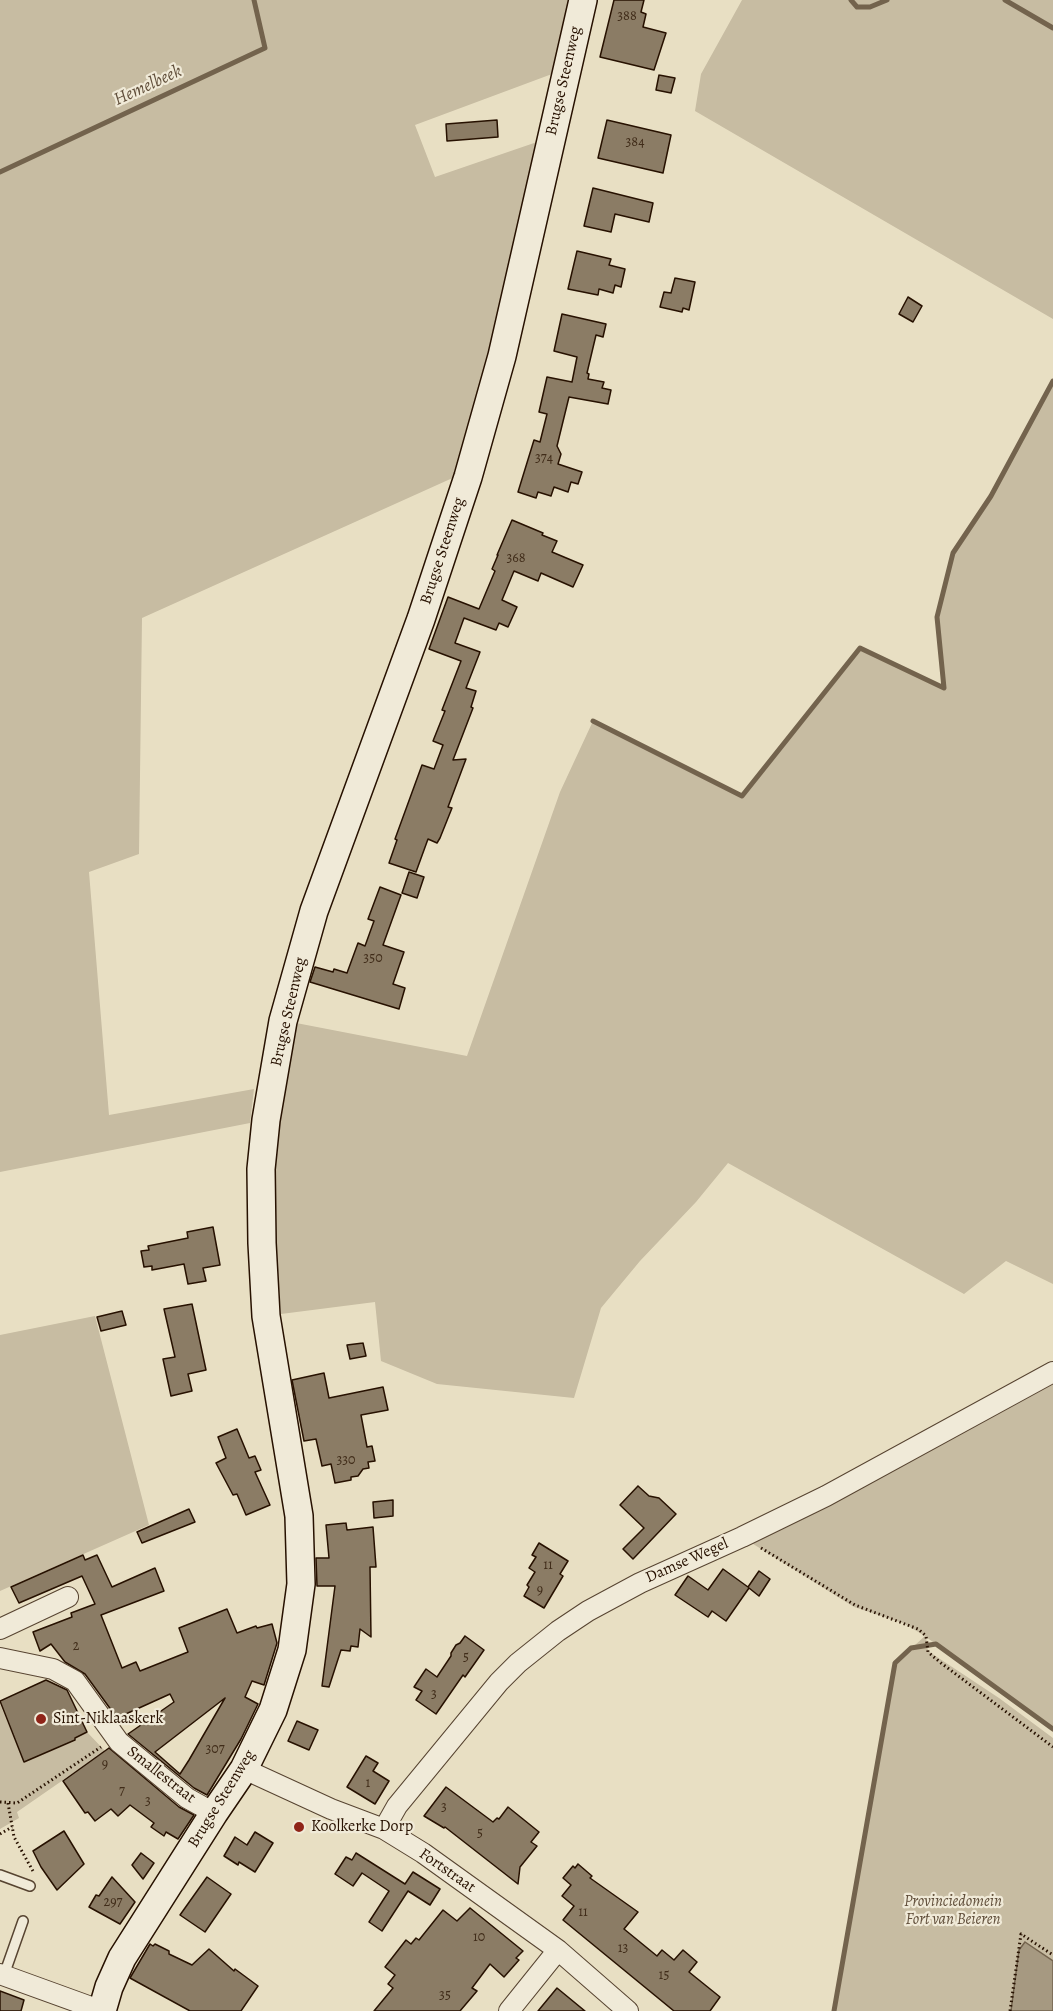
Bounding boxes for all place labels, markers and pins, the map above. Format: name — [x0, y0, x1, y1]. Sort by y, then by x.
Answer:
place label: Sint-Niklaaskerk — [53, 1709, 163, 1729]
marker: Sint-Niklaaskerk — [34, 1712, 48, 1726]
place label: Koolkerke Dorp — [311, 1817, 413, 1837]
marker: Koolkerke Dorp — [292, 1820, 306, 1834]

